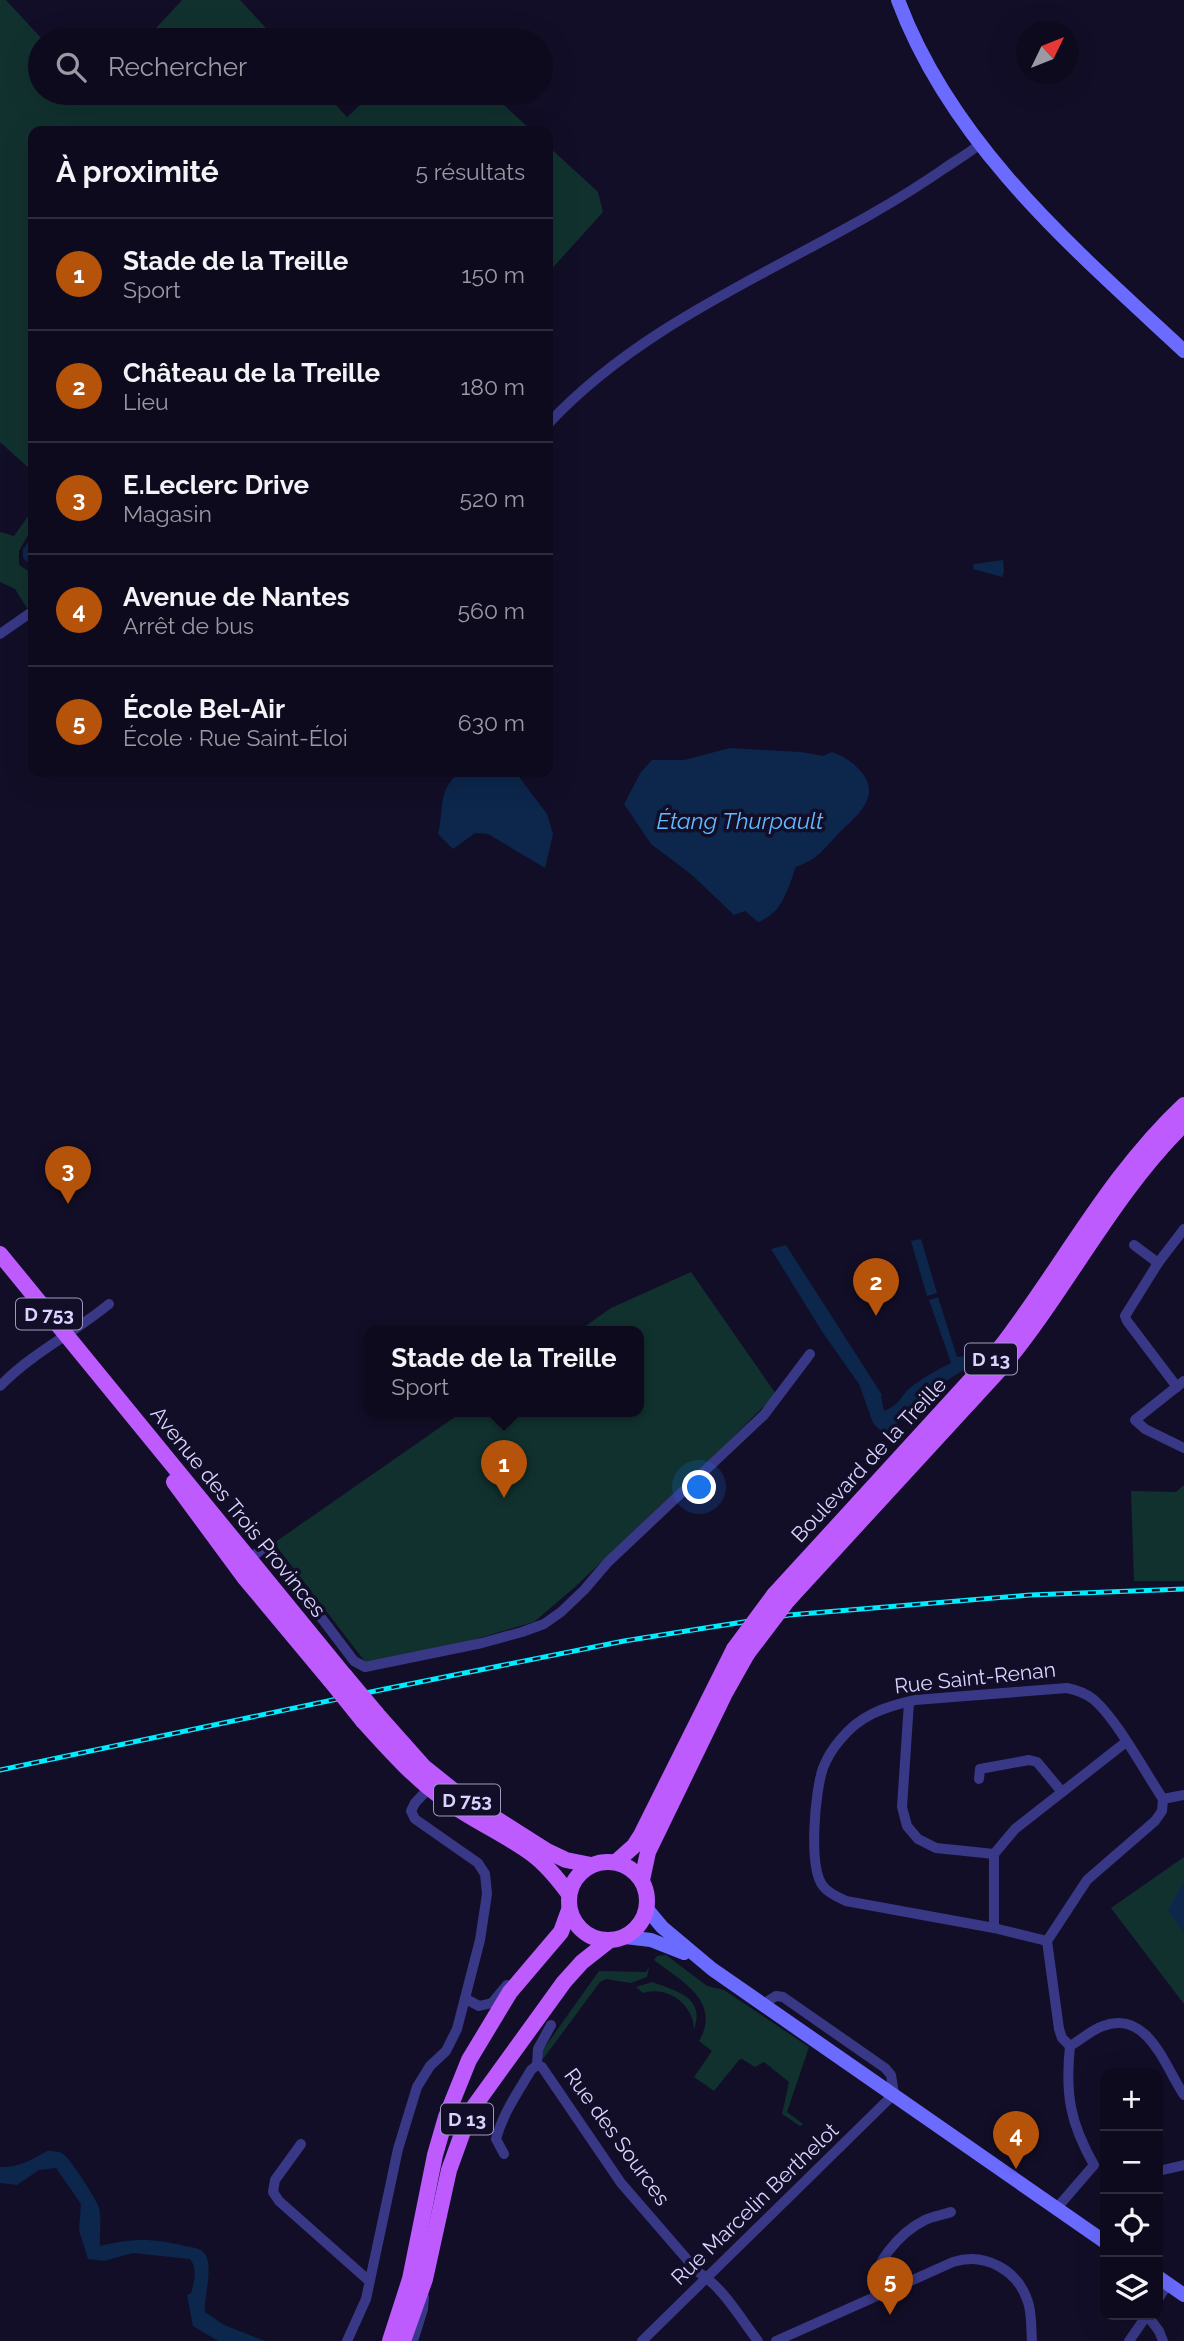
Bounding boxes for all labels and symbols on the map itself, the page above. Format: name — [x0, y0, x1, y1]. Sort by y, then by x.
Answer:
north arrow — [1016, 21, 1079, 84]
water label: Étang Thurpault — [657, 807, 824, 834]
pin: 3 — [45, 1146, 91, 1204]
pin: 2 — [853, 1258, 899, 1316]
road number: D 753 — [16, 1298, 82, 1330]
road number: D 13 — [965, 1344, 1017, 1374]
street label: Boulevard de la Treille — [786, 1372, 951, 1547]
street label: Avenue des Trois Provinces — [146, 1401, 331, 1622]
pin: 1 — [481, 1440, 527, 1498]
your location — [682, 1470, 716, 1504]
street label: Rue Saint-Renan — [893, 1657, 1057, 1698]
road number: D 753 — [434, 1784, 500, 1816]
street label: Rue des Sources — [559, 2063, 675, 2210]
road number: D 13 — [441, 2104, 493, 2134]
pin: 4 — [993, 2111, 1039, 2169]
street label: Rue Marcelin Berthelot — [666, 2117, 843, 2290]
pin: 5 — [867, 2257, 913, 2315]

